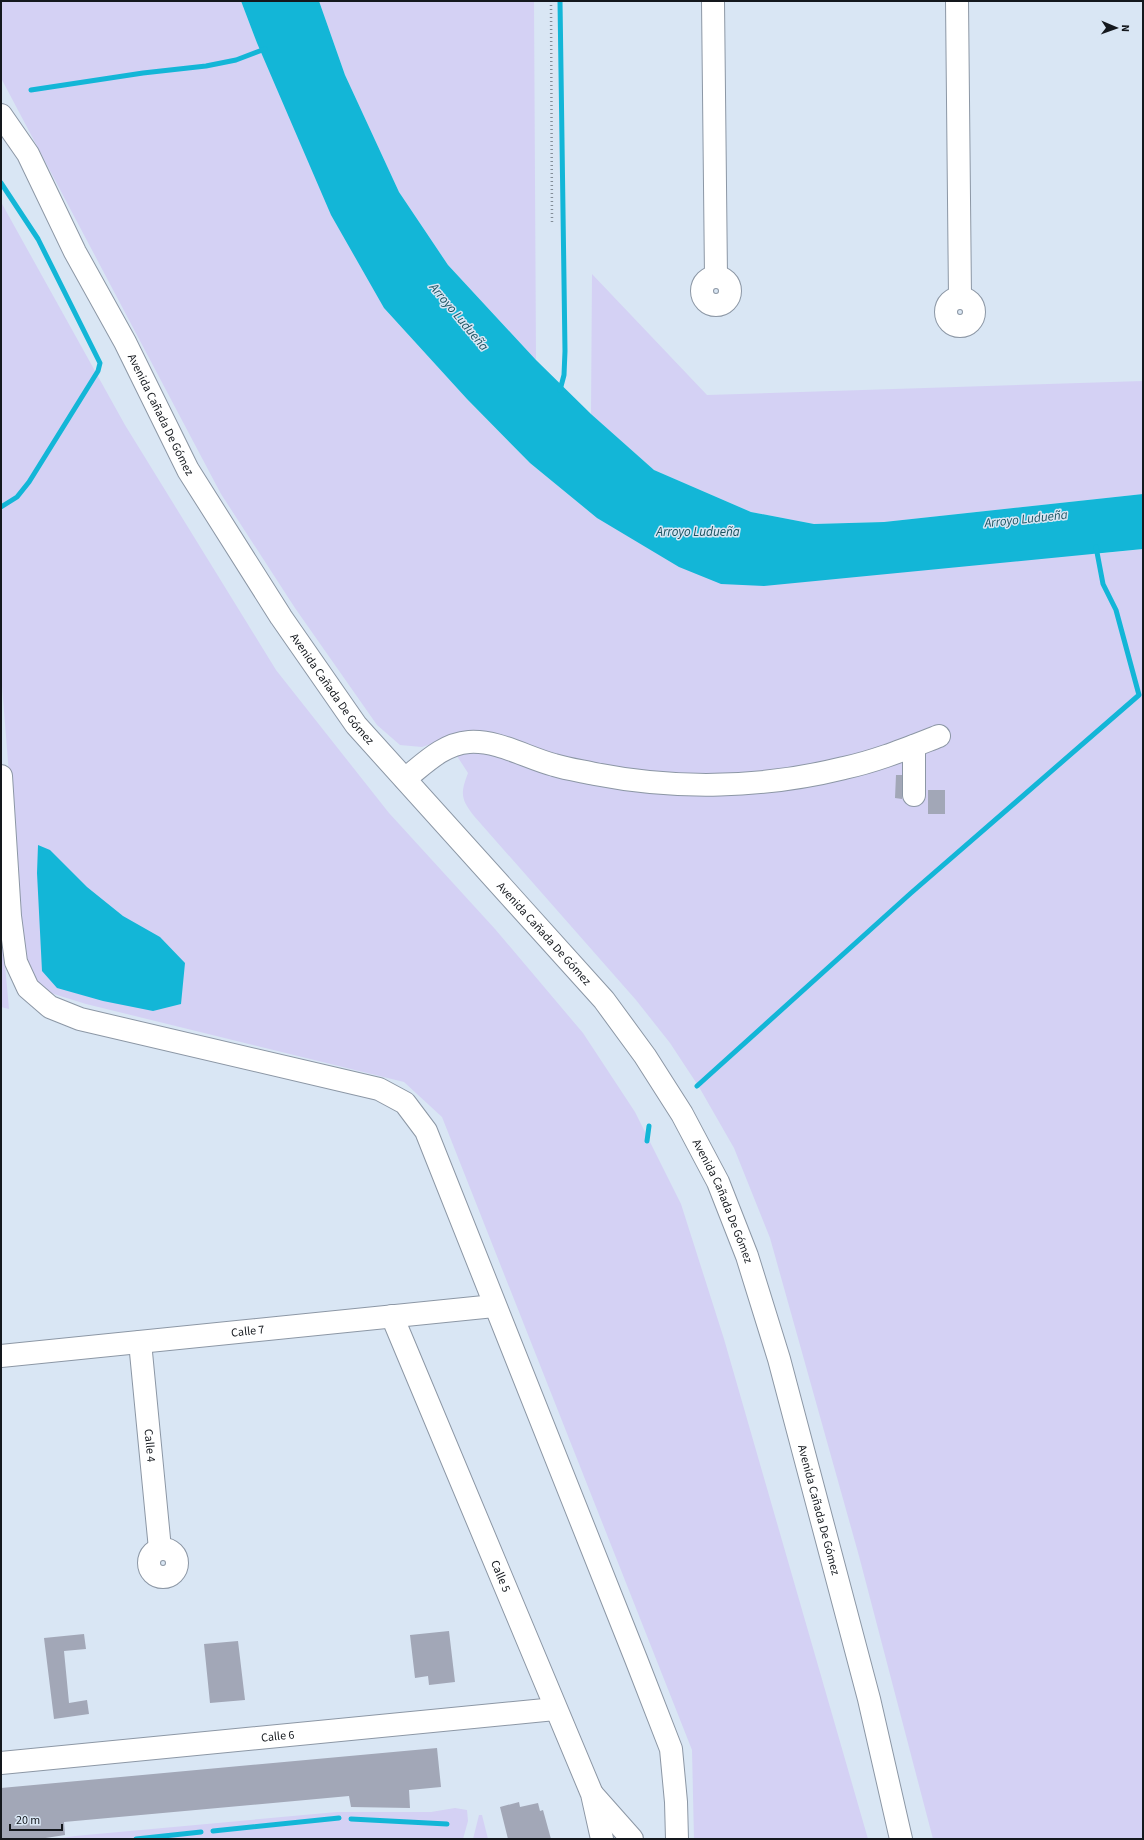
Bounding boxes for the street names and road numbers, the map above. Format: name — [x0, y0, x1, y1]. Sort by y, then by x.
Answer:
street label: Avenida Cañada De Gómez — [124, 351, 198, 479]
street label: Avenida Cañada De Gómez — [286, 630, 378, 748]
street label: Avenida Cañada De Gómez — [493, 878, 595, 989]
street label: Avenida Cañada De Gómez — [688, 1136, 757, 1265]
street label: Calle 7 — [230, 1321, 265, 1341]
street label: Calle 4 — [140, 1428, 160, 1463]
street label: Avenida Cañada De Gómez — [794, 1443, 844, 1577]
street label: Calle 5 — [487, 1557, 515, 1595]
street label: Calle 6 — [260, 1726, 295, 1746]

